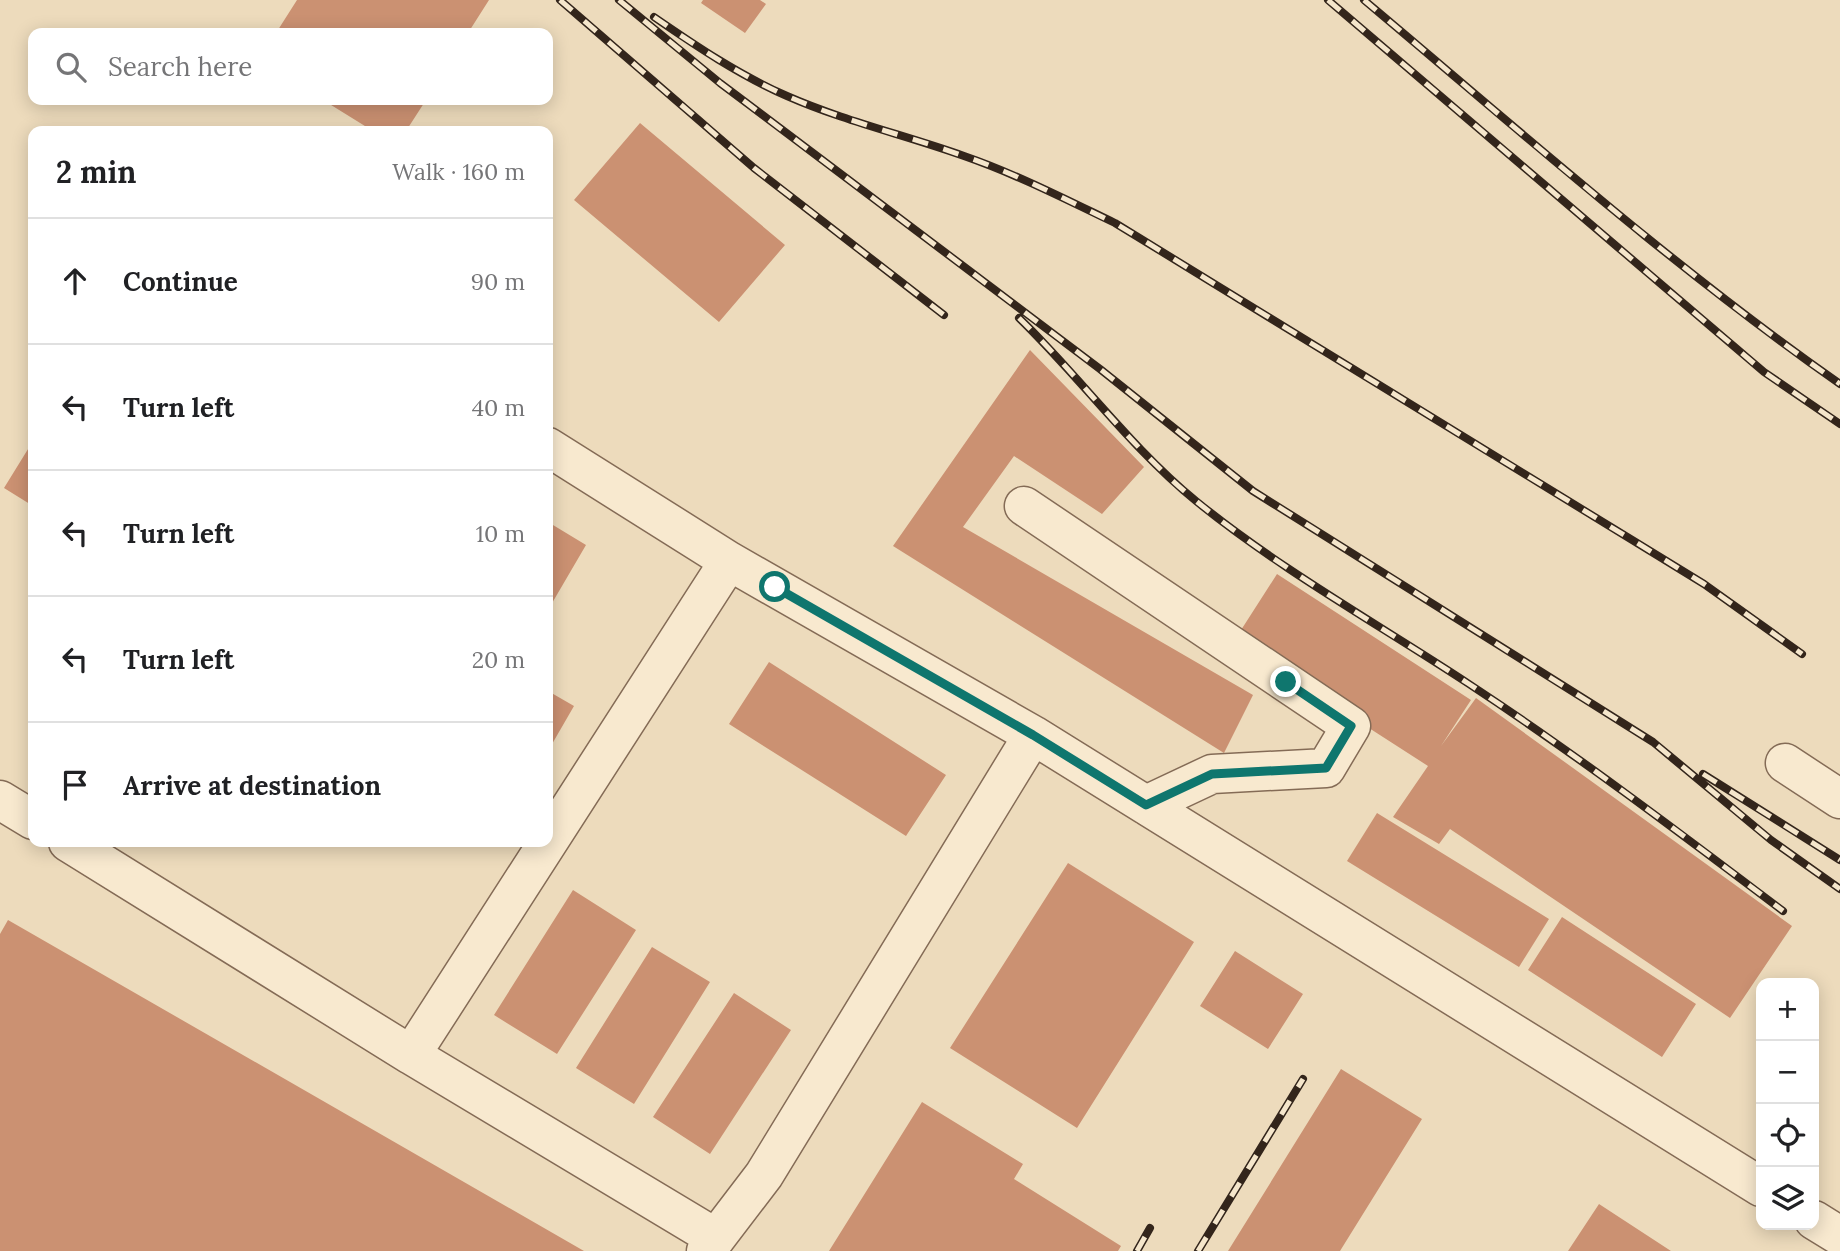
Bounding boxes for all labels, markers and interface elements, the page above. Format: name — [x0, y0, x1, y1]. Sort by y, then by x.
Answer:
search box — [28, 28, 553, 105]
icon: search — [52, 48, 90, 86]
text: Search here — [108, 50, 252, 83]
text: 2 min — [56, 153, 136, 191]
text: Walk · 160 m — [392, 157, 525, 186]
icon: ahead — [56, 262, 94, 300]
text: Continue — [123, 265, 238, 298]
text: 90 m — [471, 267, 525, 296]
icon: left — [56, 388, 94, 426]
text: Turn left — [123, 391, 234, 424]
text: 40 m — [472, 393, 525, 422]
icon: left — [56, 514, 94, 552]
text: Turn left — [123, 517, 234, 550]
text: 10 m — [476, 519, 525, 548]
route start — [759, 571, 790, 602]
icon: left — [56, 640, 94, 678]
text: Turn left — [123, 643, 234, 676]
text: 20 m — [472, 645, 525, 674]
route end — [1270, 666, 1301, 697]
icon: arrive — [56, 766, 94, 804]
text: Arrive at destination — [123, 769, 381, 802]
map controls — [1756, 978, 1819, 1230]
button: + — [1756, 978, 1819, 1041]
button: − — [1756, 1041, 1819, 1104]
button: locate — [1756, 1104, 1819, 1167]
button: layers — [1756, 1167, 1819, 1230]

